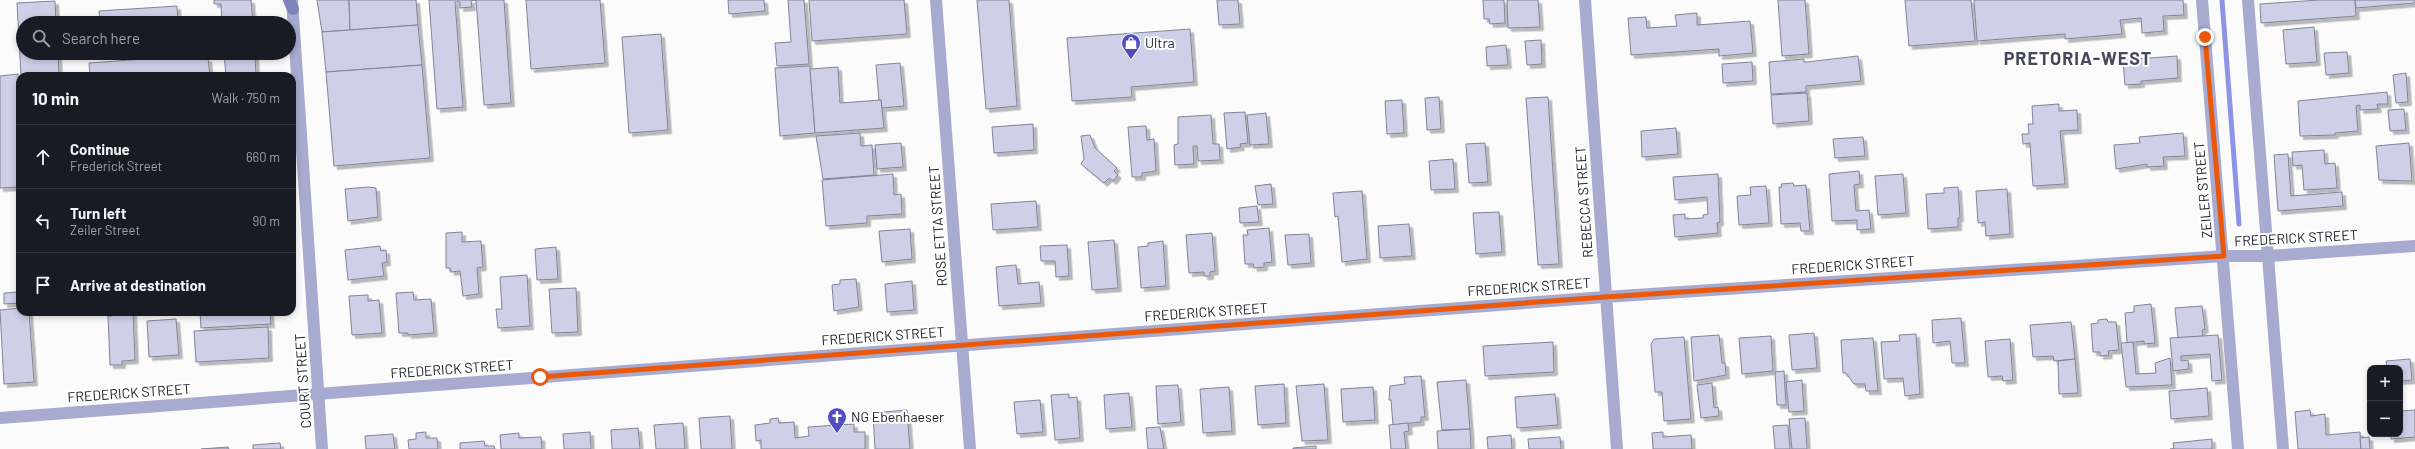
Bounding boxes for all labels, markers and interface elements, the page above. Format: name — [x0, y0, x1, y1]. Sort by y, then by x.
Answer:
search box — [16, 16, 296, 60]
icon: search — [30, 27, 52, 49]
route end — [2196, 28, 2214, 46]
text: Search here — [62, 29, 140, 47]
shop icon: Ultra — [1120, 32, 1142, 60]
place label: Ultra — [1145, 34, 1175, 51]
district label: PRETORIA-WEST — [2004, 47, 2152, 69]
text: 10 min — [32, 88, 79, 108]
text: Walk · 750 m — [212, 90, 280, 106]
text: Continue — [70, 140, 130, 158]
street label: ZEILER STREET — [2190, 141, 2215, 239]
icon: ahead — [32, 146, 54, 168]
street label: REBECCA STREET — [1571, 146, 1596, 258]
text: 660 m — [246, 149, 280, 165]
text: Frederick Street — [70, 158, 162, 174]
street label: ROSE ETTA STREET — [925, 165, 950, 287]
text: Turn left — [70, 204, 126, 222]
icon: left — [32, 210, 54, 232]
text: 90 m — [253, 213, 280, 229]
text: Zeiler Street — [70, 222, 140, 238]
street label: FREDERICK STREET — [2234, 226, 2358, 249]
street label: FREDERICK STREET — [1791, 252, 1915, 277]
icon: arrive — [32, 274, 54, 296]
street label: FREDERICK STREET — [1467, 274, 1591, 299]
text: Arrive at destination — [70, 276, 206, 294]
street label: FREDERICK STREET — [1144, 299, 1268, 324]
street label: FREDERICK STREET — [821, 323, 945, 348]
street label: COURT STREET — [291, 333, 314, 429]
street label: FREDERICK STREET — [390, 356, 514, 381]
map controls — [2367, 365, 2403, 437]
button: + — [2367, 365, 2403, 401]
route start — [531, 368, 549, 386]
street label: FREDERICK STREET — [67, 380, 191, 405]
button: − — [2367, 401, 2403, 437]
church icon: NG Ebenhaeser — [826, 406, 848, 434]
place label: NG Ebenhaeser — [851, 408, 944, 425]

